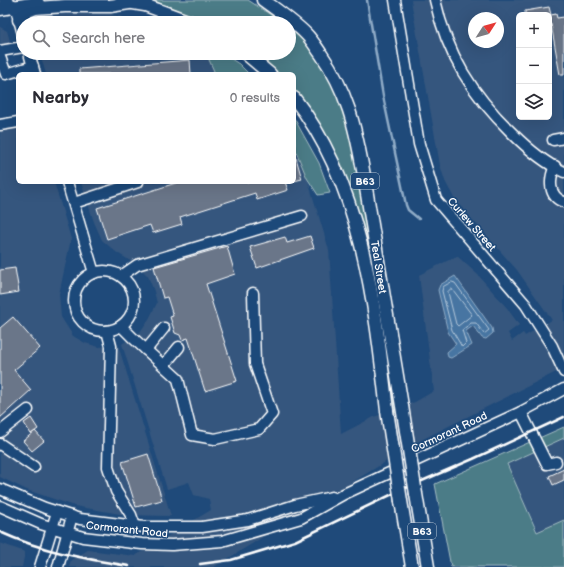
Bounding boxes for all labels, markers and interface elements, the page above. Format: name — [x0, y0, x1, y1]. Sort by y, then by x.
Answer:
north arrow — [468, 12, 504, 48]
map controls — [516, 12, 552, 120]
button: + — [516, 12, 552, 48]
search box — [16, 16, 296, 60]
icon: search — [30, 27, 52, 49]
text: Search here — [62, 29, 145, 48]
button: − — [516, 48, 552, 84]
button: layers — [516, 84, 552, 120]
text: Nearby — [32, 88, 89, 108]
text: 0 results — [230, 90, 280, 106]
road number: B63 — [351, 173, 379, 189]
street label: Curlew Street — [445, 195, 499, 254]
street label: Teal Street — [368, 240, 389, 295]
street label: Cormorant Road — [409, 409, 489, 456]
street label: Cormorant Road — [85, 519, 169, 540]
road number: B63 — [408, 523, 436, 539]

